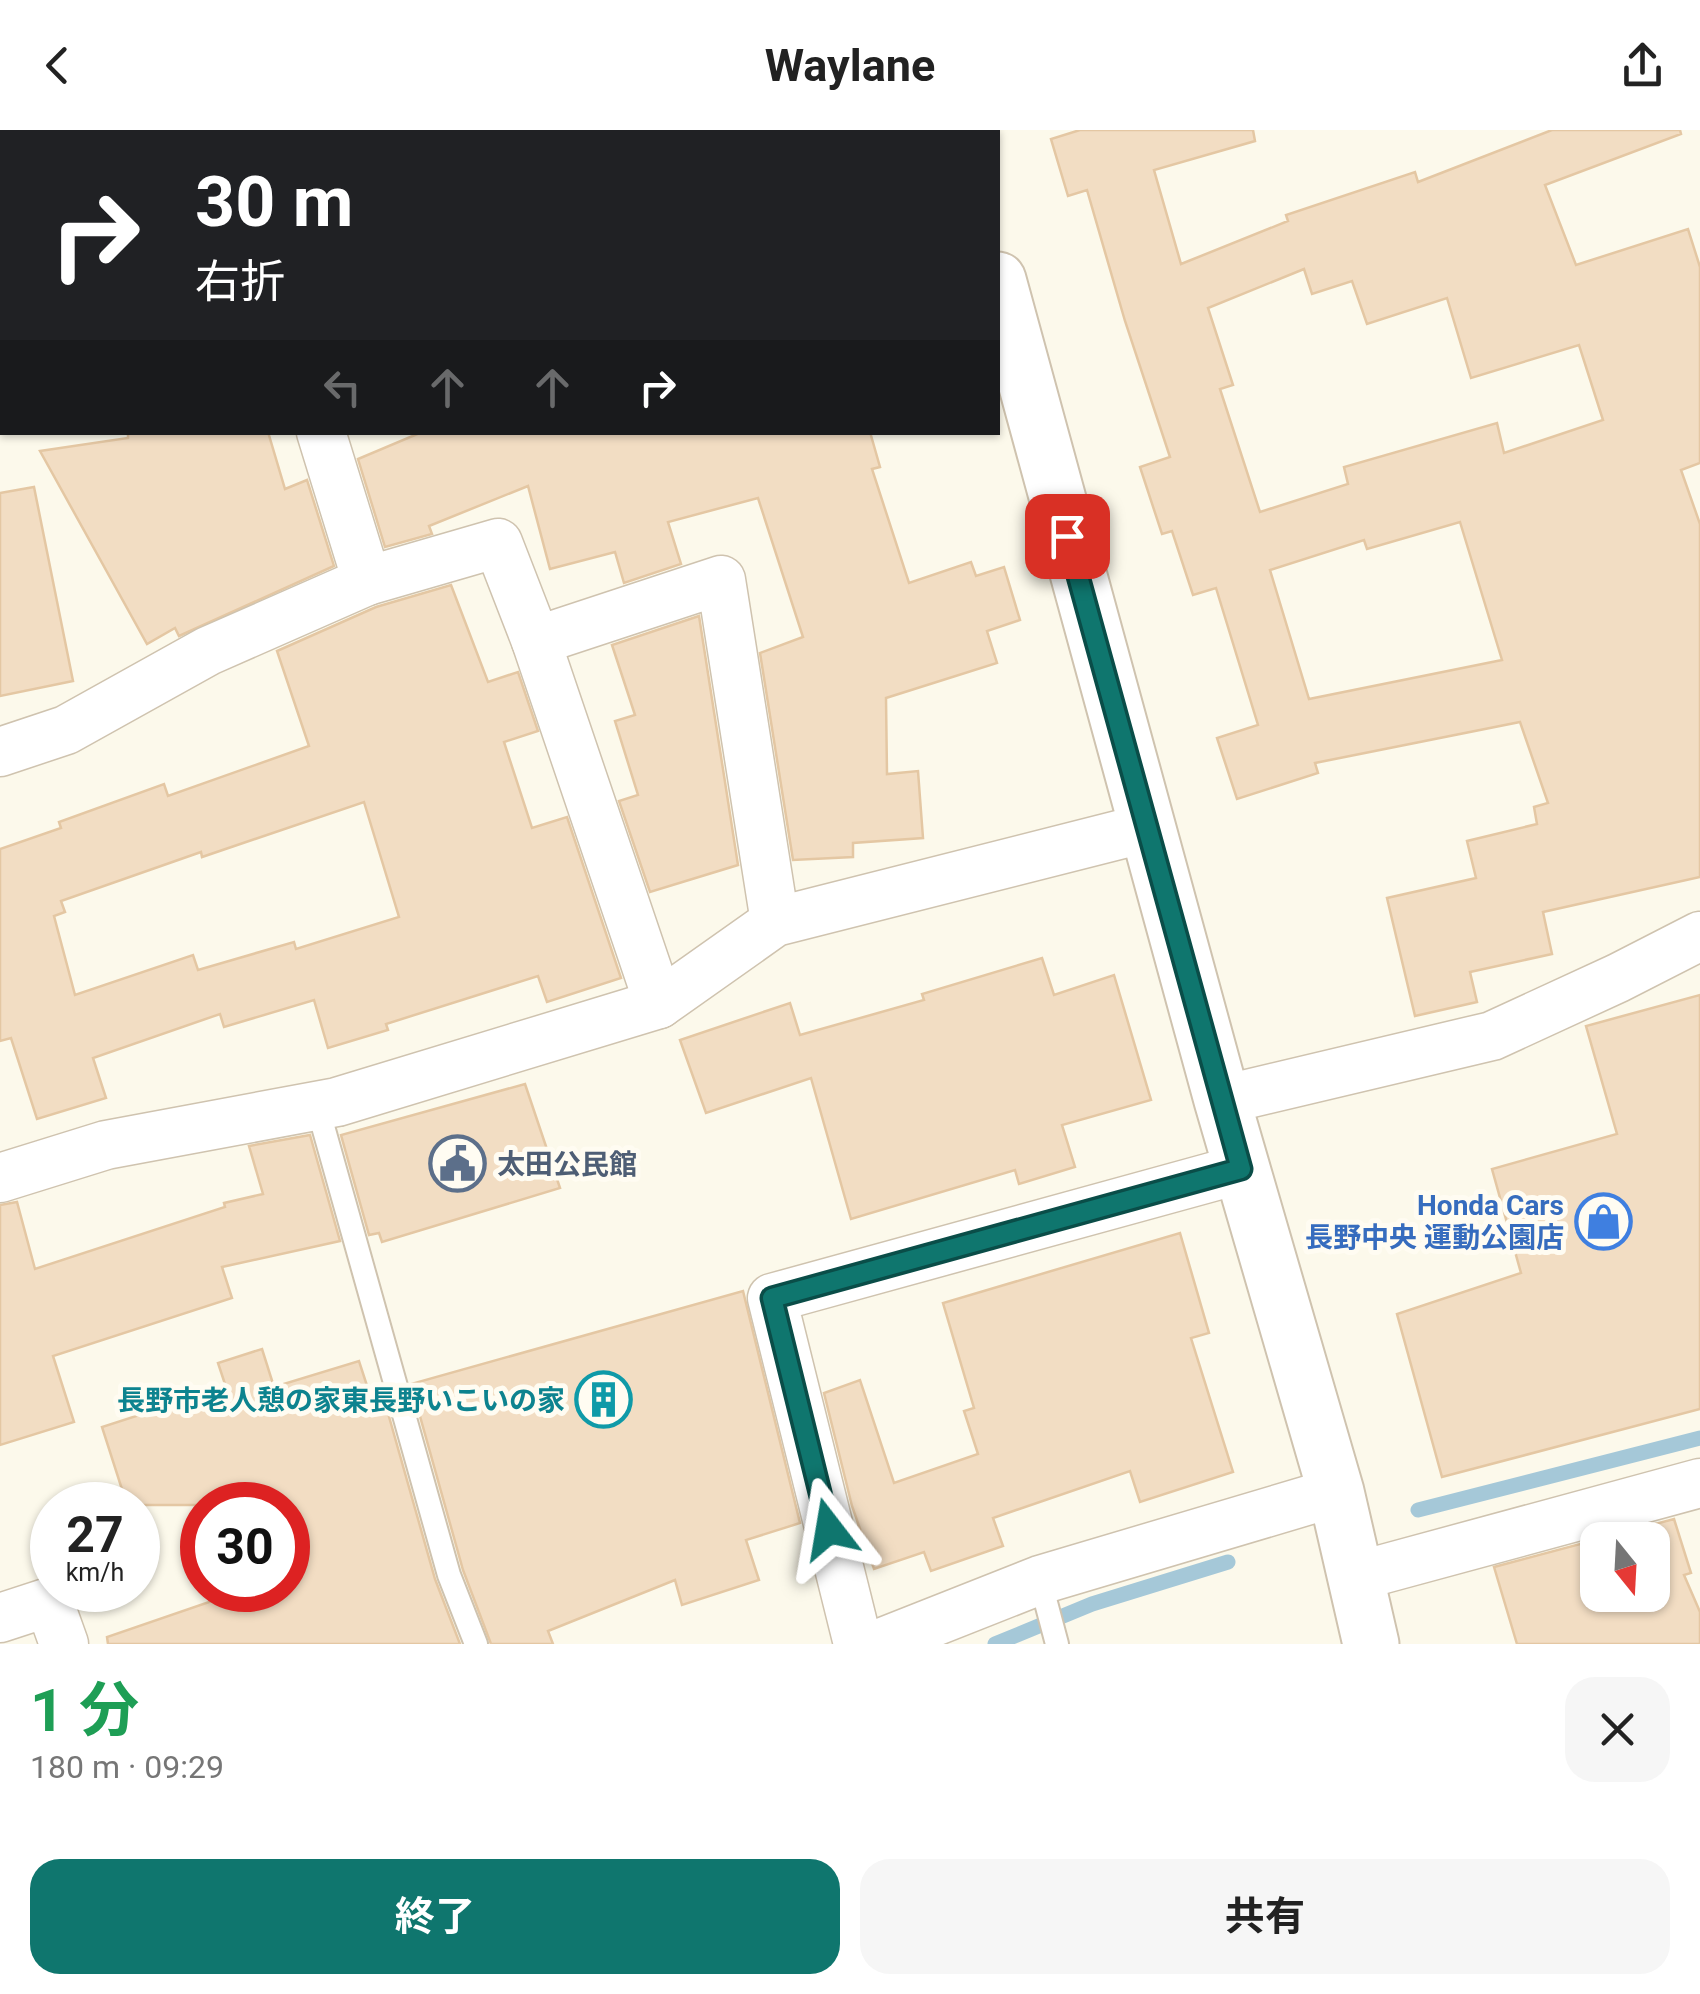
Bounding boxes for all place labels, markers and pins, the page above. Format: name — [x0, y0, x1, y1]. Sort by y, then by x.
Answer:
pin — [1025, 494, 1110, 579]
public building icon: 太田公民館 — [428, 1134, 488, 1194]
place label: 太田公民館 — [497, 1148, 637, 1181]
place label: Honda Cars 長野中央 運動公園店 — [1305, 1189, 1564, 1254]
shop icon: Honda Cars 長野中央 運動公園店 — [1573, 1191, 1633, 1251]
building icon: 長野市老人憩の家東長野いこいの家 — [574, 1370, 634, 1430]
place label: 長野市老人憩の家東長野いこいの家 — [117, 1384, 565, 1417]

